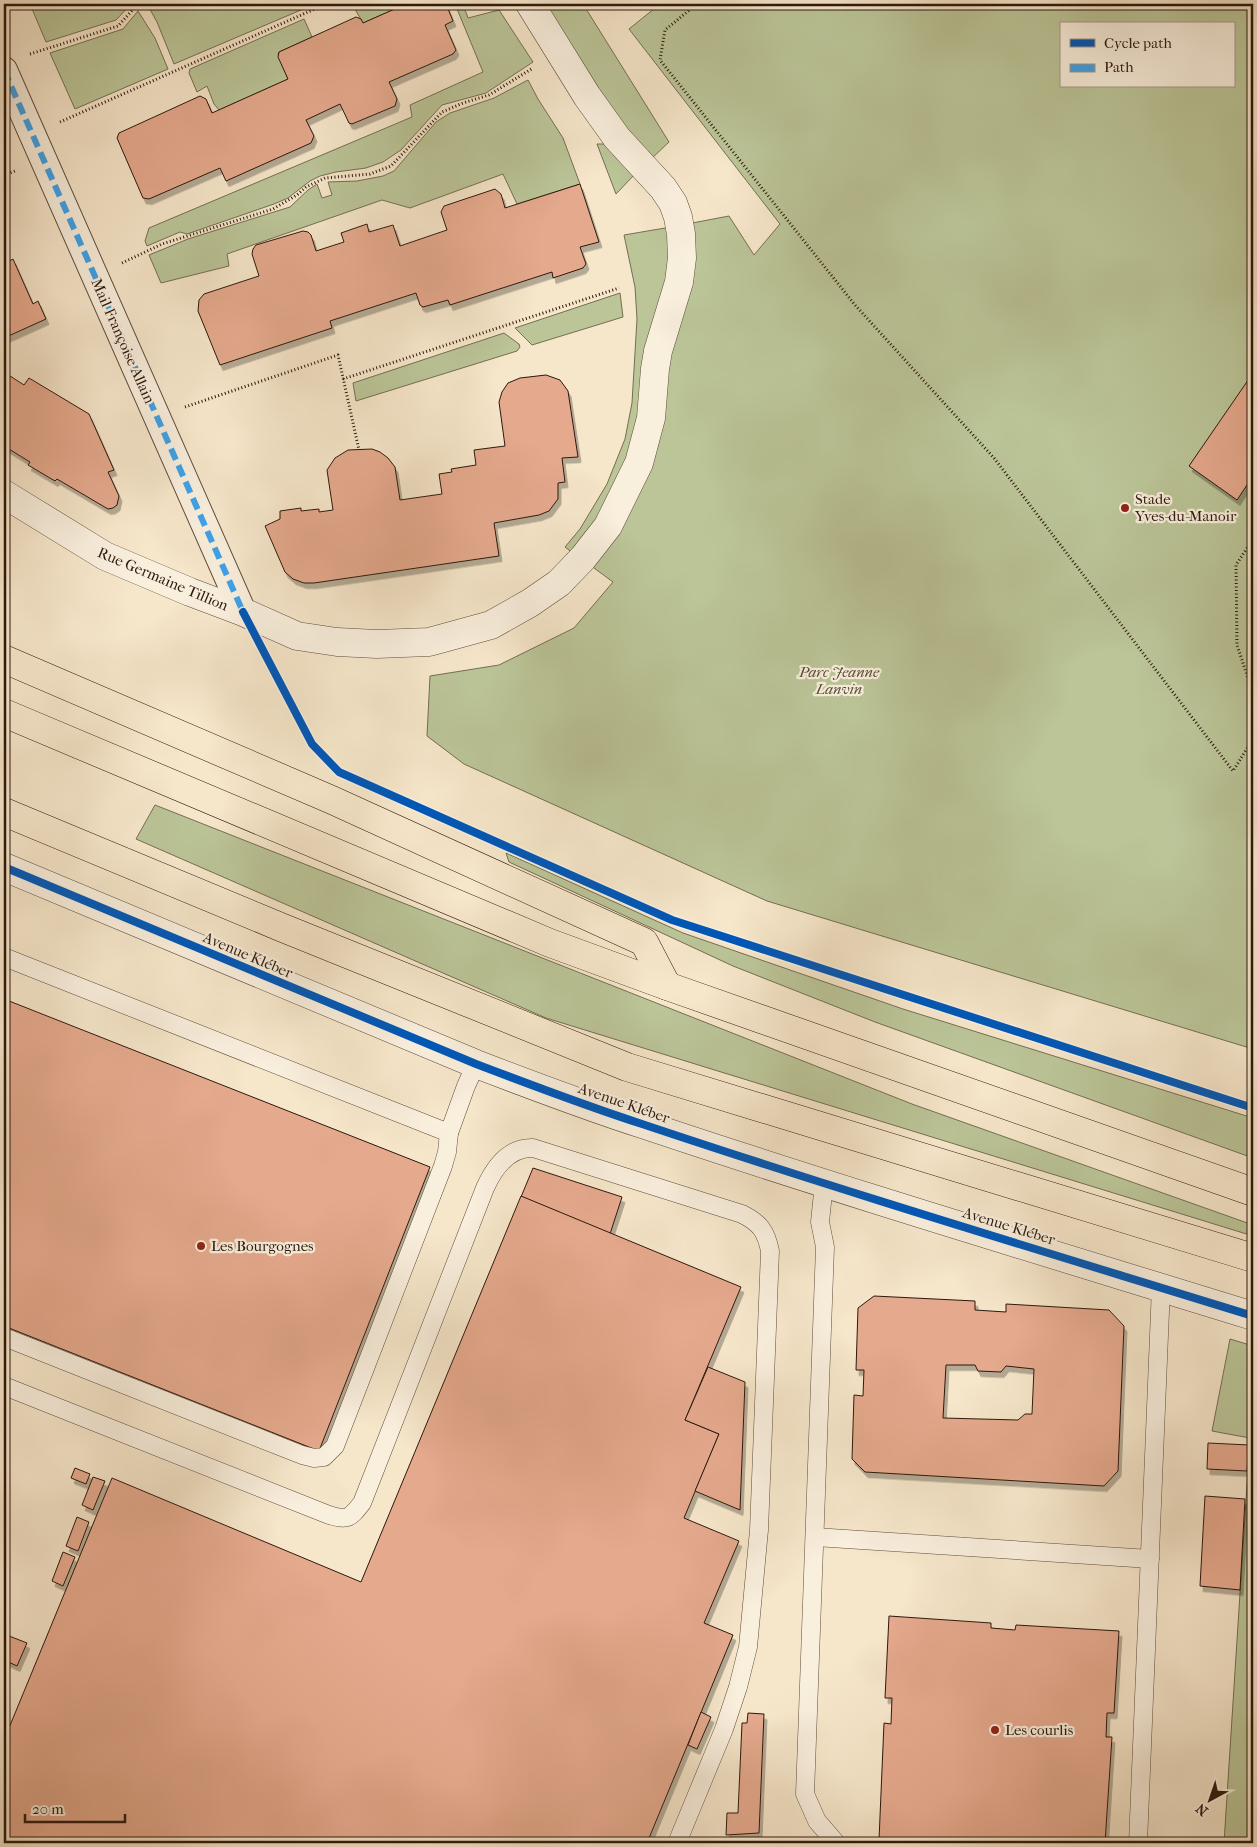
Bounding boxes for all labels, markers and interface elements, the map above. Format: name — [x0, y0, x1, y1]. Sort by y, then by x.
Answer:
legend — [1060, 22, 1234, 88]
text: Cycle path — [1104, 34, 1172, 52]
text: Path — [1104, 58, 1134, 76]
street label: Mail Françoise Allain — [87, 276, 159, 407]
place label: Stade Yves-du-Manoir — [1134, 490, 1237, 525]
marker: Stade Yves-du-Manoir — [1119, 502, 1131, 514]
street label: Rue Germaine Tillion — [95, 543, 231, 615]
park label: Parc Jeanne Lanvin — [798, 663, 880, 698]
street label: Avenue Kléber — [200, 928, 296, 982]
street label: Avenue Kléber — [575, 1079, 673, 1127]
street label: Avenue Kléber — [960, 1203, 1058, 1249]
place label: Les Bourgognes — [211, 1237, 314, 1255]
marker: Les Bourgognes — [195, 1240, 207, 1252]
place label: Les courlis — [1005, 1721, 1074, 1739]
marker: Les courlis — [989, 1724, 1001, 1736]
north arrow — [1184, 1774, 1234, 1824]
scale bar — [25, 1792, 125, 1824]
text: N — [1192, 1799, 1211, 1820]
text: 20 m — [32, 1800, 64, 1818]

